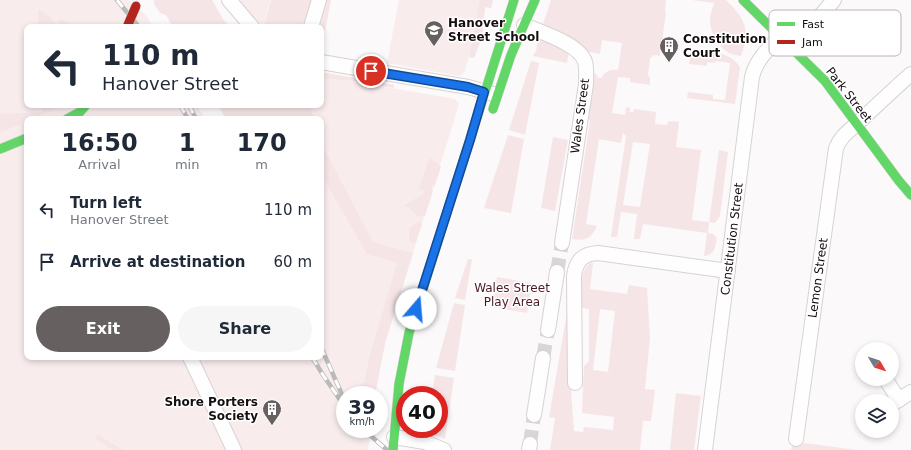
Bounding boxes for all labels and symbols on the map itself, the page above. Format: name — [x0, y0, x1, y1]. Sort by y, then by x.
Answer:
legend — [769, 10, 901, 56]
place label: Hanover Street School — [448, 16, 539, 44]
text: Fast — [802, 18, 825, 31]
school or university icon: Hanover Street School — [423, 19, 445, 47]
place label: Constitution Court — [683, 32, 767, 60]
building icon: Constitution Court — [658, 35, 680, 63]
text: Jam — [801, 36, 823, 49]
pin — [354, 54, 388, 88]
street label: Park Street — [823, 65, 875, 126]
street label: Wales Street — [568, 77, 592, 154]
street label: Constitution Street — [718, 182, 746, 296]
street label: Lemon Street — [805, 237, 831, 319]
park label: Wales Street Play Area — [474, 281, 550, 309]
position arrow — [395, 288, 437, 330]
north arrow — [855, 342, 899, 386]
speed limit sign: 40 — [396, 386, 448, 438]
place label: Shore Porters Society — [164, 395, 258, 423]
building icon: Shore Porters Society — [261, 398, 283, 426]

